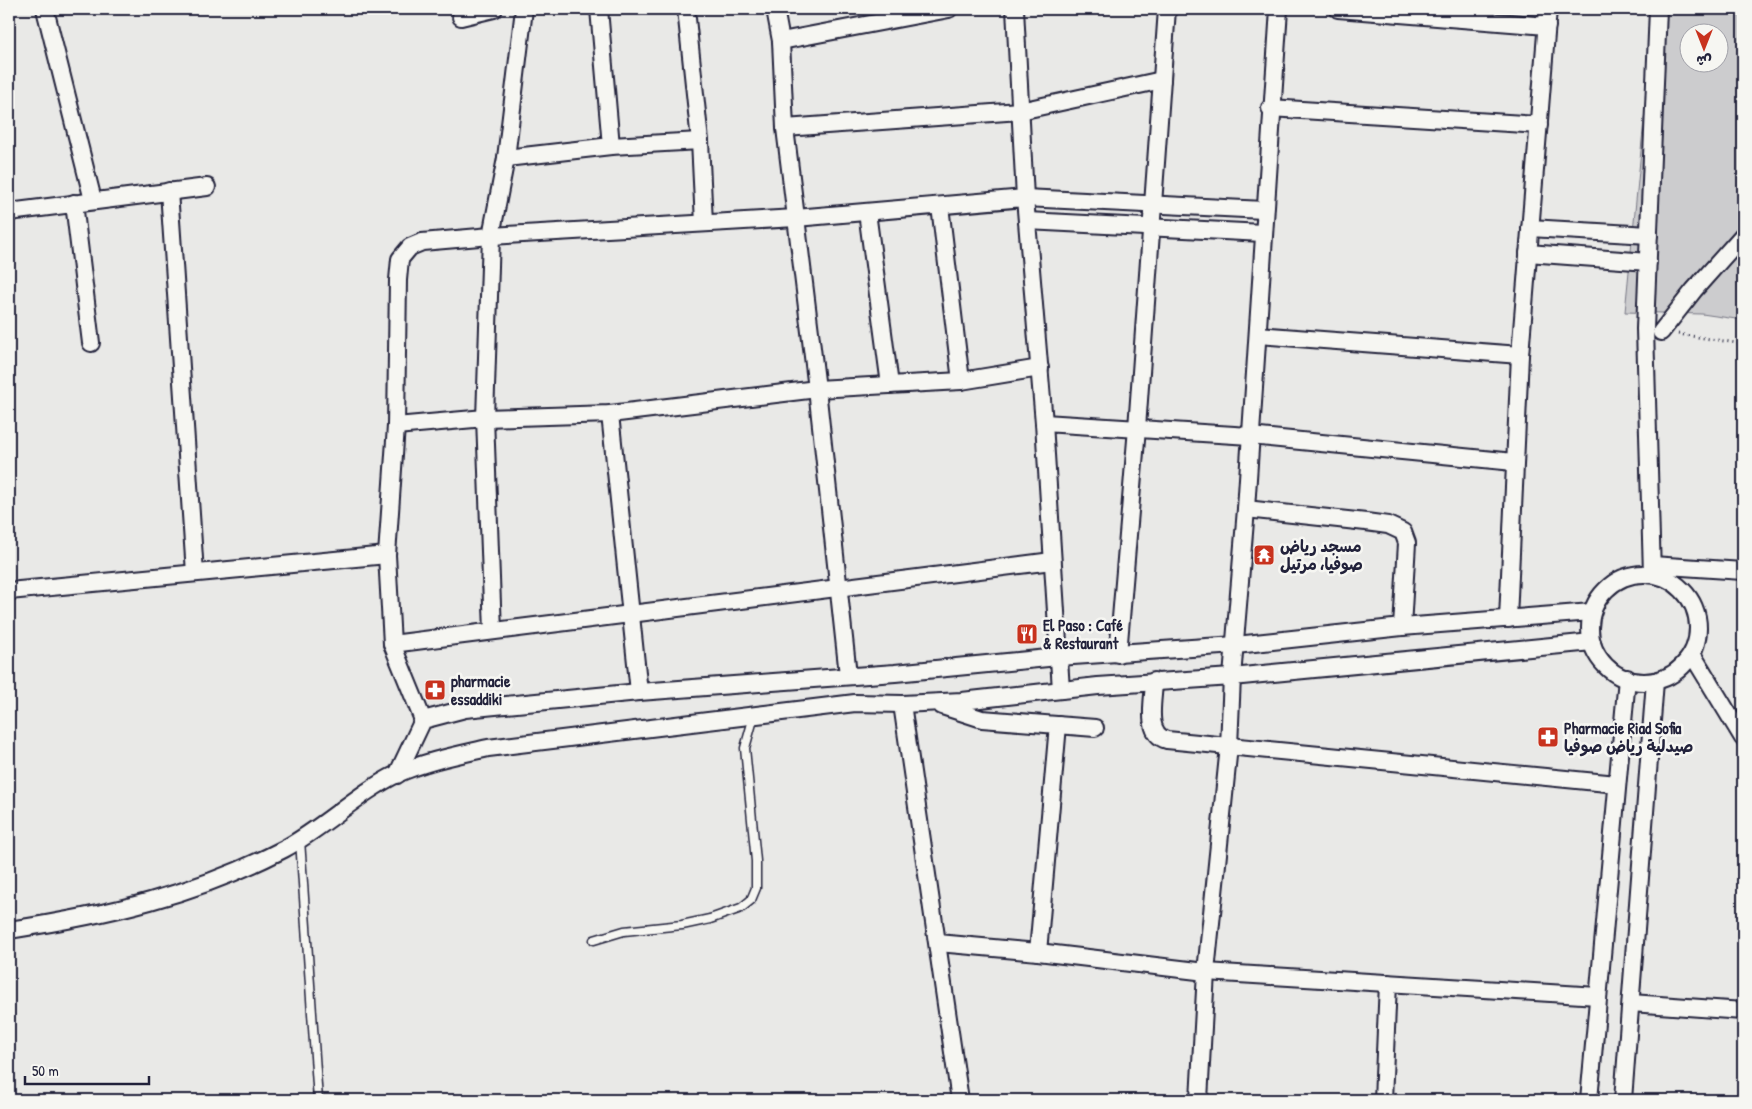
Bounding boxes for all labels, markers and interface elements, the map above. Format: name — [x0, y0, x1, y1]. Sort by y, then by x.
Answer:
north arrow — [1680, 22, 1730, 72]
text: ش — [1696, 52, 1712, 71]
place label: مسجد رياض صوفيا، مرتیل — [1280, 535, 1363, 575]
temple icon: مسجد رياض صوفيا، مرتیل — [1252, 543, 1276, 567]
place label: El Paso : Café & Restaurant — [1043, 614, 1123, 654]
restaurant icon: El Paso : Café & Restaurant — [1015, 622, 1039, 646]
place label: pharmacie essaddiki — [451, 670, 511, 710]
pharmacy icon: pharmacie essaddiki — [423, 678, 447, 702]
place label: Pharmacie Riad Sofia صيدلية رياض صوفيا — [1564, 717, 1693, 757]
pharmacy icon: Pharmacie Riad Sofia صيدلية رياض صوفيا — [1536, 725, 1560, 749]
scale bar — [25, 1054, 149, 1086]
text: 50 m — [32, 1060, 59, 1081]

